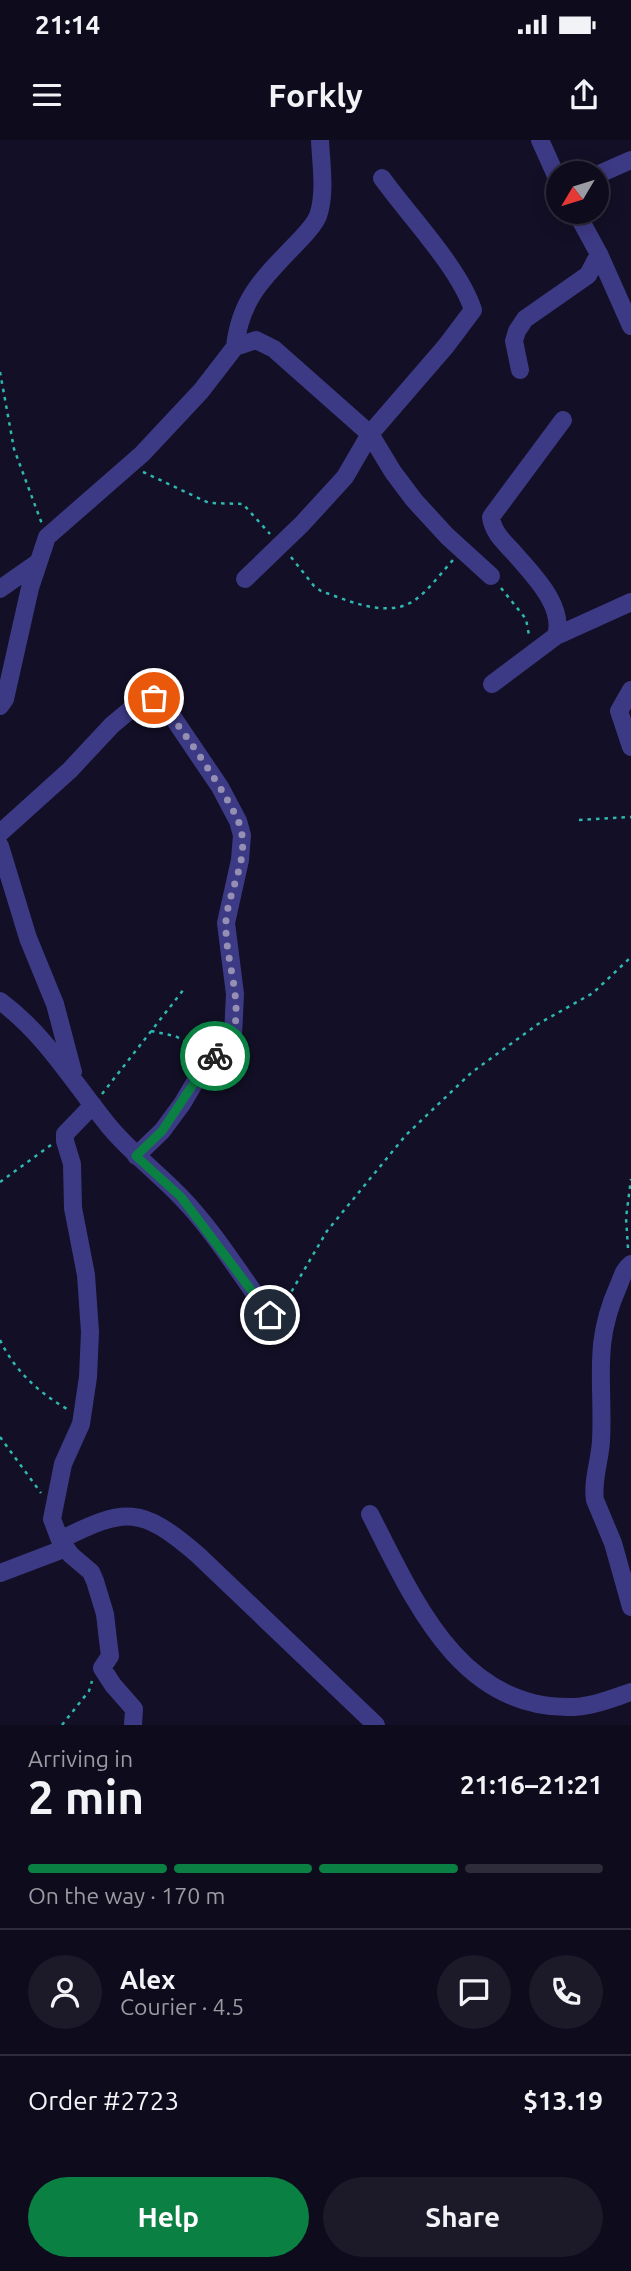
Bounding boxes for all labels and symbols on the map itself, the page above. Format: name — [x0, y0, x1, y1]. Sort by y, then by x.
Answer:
north arrow — [546, 161, 609, 224]
pin — [124, 668, 184, 728]
courier — [180, 1021, 250, 1091]
pin — [240, 1285, 300, 1345]

